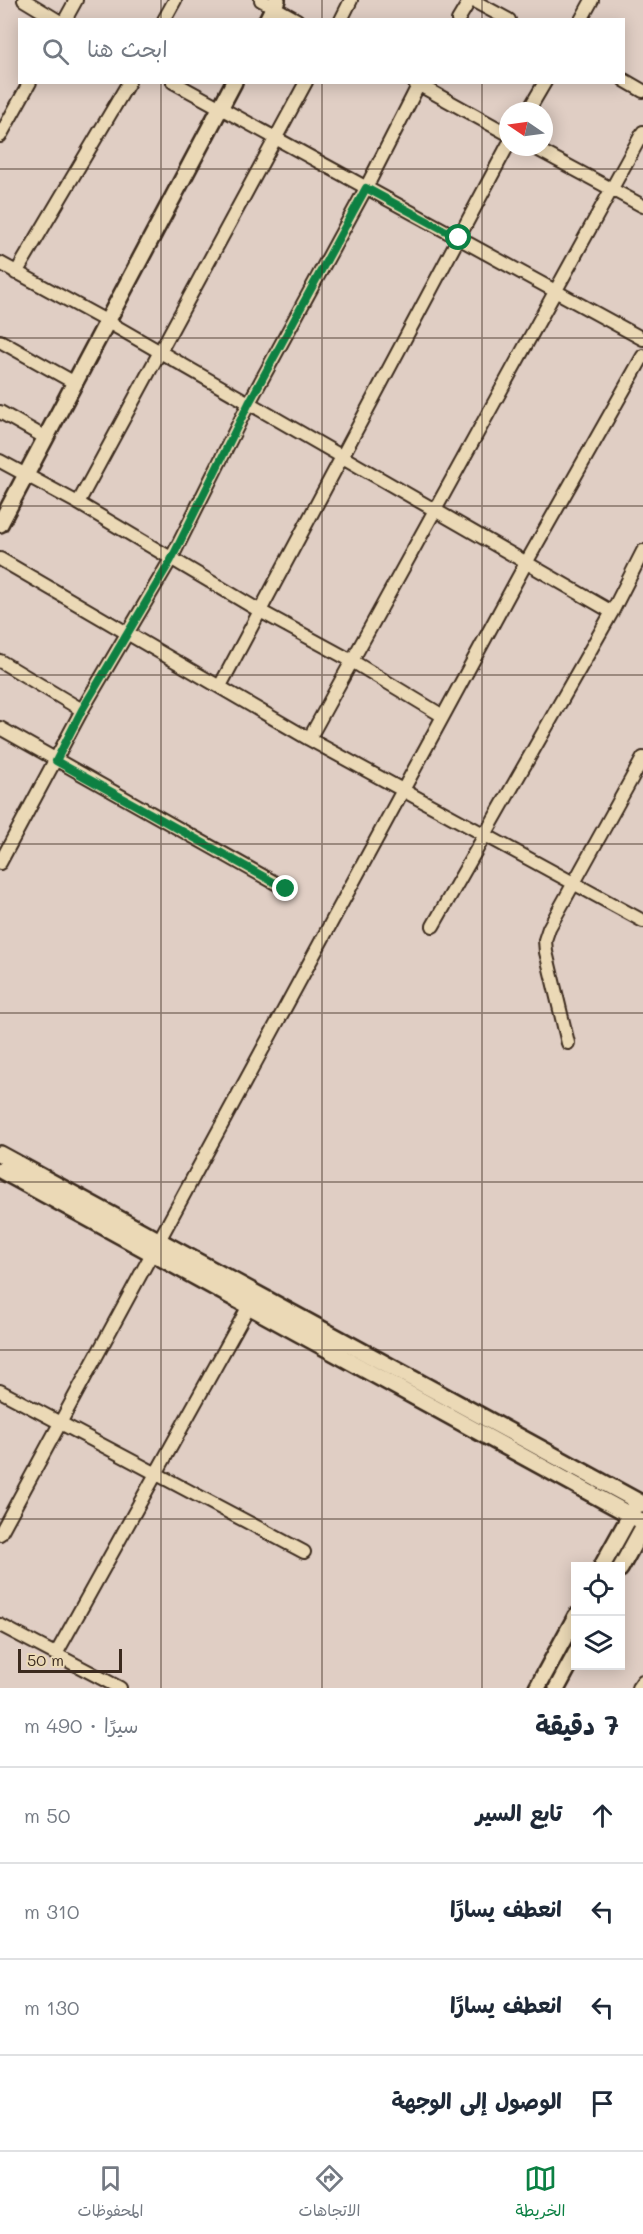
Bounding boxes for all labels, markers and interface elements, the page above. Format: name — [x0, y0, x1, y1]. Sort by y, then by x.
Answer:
search box — [18, 18, 625, 84]
text: ابحث هنا — [87, 34, 168, 63]
icon: search — [39, 35, 72, 68]
north arrow — [499, 102, 553, 156]
route start — [445, 224, 471, 250]
route end — [272, 875, 298, 901]
map controls — [571, 1562, 625, 1670]
button: locate — [571, 1562, 625, 1616]
button: layers — [571, 1616, 625, 1670]
scale bar — [18, 1646, 122, 1674]
text: 50 m — [27, 1649, 64, 1670]
text: 7 دقيقة — [535, 1708, 619, 1742]
text: سيرًا · 490 m — [24, 1712, 139, 1738]
text: تابع السير — [476, 1798, 562, 1827]
icon: ahead — [586, 1799, 619, 1832]
text: 50 m — [24, 1802, 70, 1828]
text: انعطف يسارًا — [450, 1894, 562, 1923]
icon: left — [586, 1895, 619, 1928]
text: 310 m — [24, 1898, 79, 1924]
text: انعطف يسارًا — [450, 1990, 562, 2019]
icon: left — [586, 1991, 619, 2024]
text: 130 m — [24, 1994, 79, 2020]
text: الوصول إلى الوجهة — [391, 2086, 562, 2115]
icon: arrive — [586, 2087, 619, 2120]
tab: المحفوظات — [78, 2162, 143, 2225]
tab: الاتجاهات — [299, 2162, 360, 2225]
tab: الخريطة — [516, 2162, 565, 2225]

